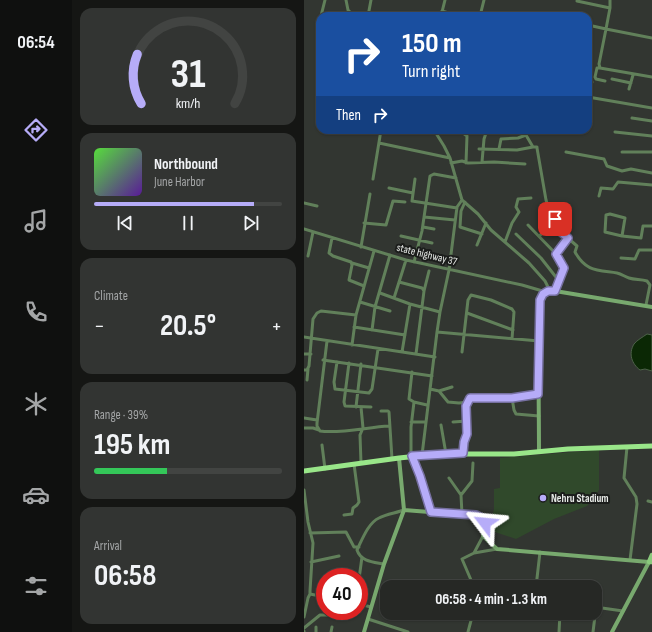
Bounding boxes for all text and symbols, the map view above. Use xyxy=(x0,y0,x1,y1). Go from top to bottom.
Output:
text: 150 m xyxy=(402,27,462,60)
icon: right xyxy=(336,28,388,80)
text: 06:54 xyxy=(17,32,55,53)
text: 31 xyxy=(171,50,205,99)
text: Turn right xyxy=(402,61,460,82)
text: km/h xyxy=(176,95,200,112)
icon: right xyxy=(369,104,391,126)
text: Then xyxy=(336,106,361,125)
icon: directions xyxy=(22,116,50,144)
text: Northbound xyxy=(154,155,218,174)
text: June Harbor xyxy=(154,174,205,190)
pin xyxy=(538,202,572,236)
icon: music xyxy=(22,207,50,235)
icon: arrive xyxy=(544,208,566,230)
icon: previous xyxy=(114,212,136,234)
icon: pause xyxy=(177,212,199,234)
icon: next xyxy=(240,212,262,234)
street label: state highway 37 xyxy=(395,241,459,268)
text: Climate xyxy=(94,288,128,304)
icon: phone xyxy=(22,298,50,326)
text: 20.5° xyxy=(160,308,216,344)
text: − xyxy=(94,313,105,340)
text: + xyxy=(271,313,282,340)
icon: climate xyxy=(22,390,50,418)
text: Range · 39% xyxy=(94,407,148,423)
text: 195 km xyxy=(94,427,170,463)
icon: car xyxy=(22,481,50,509)
place label: Nehru Stadium xyxy=(551,492,609,505)
marker: Nehru Stadium xyxy=(538,493,548,503)
position arrow xyxy=(464,502,506,544)
text: Arrival xyxy=(94,538,122,554)
text: 06:58 xyxy=(94,558,156,594)
speed limit sign: 40 xyxy=(316,568,368,620)
icon: filters xyxy=(22,572,50,600)
text: 06:58 · 4 min · 1.3 km xyxy=(435,590,547,609)

